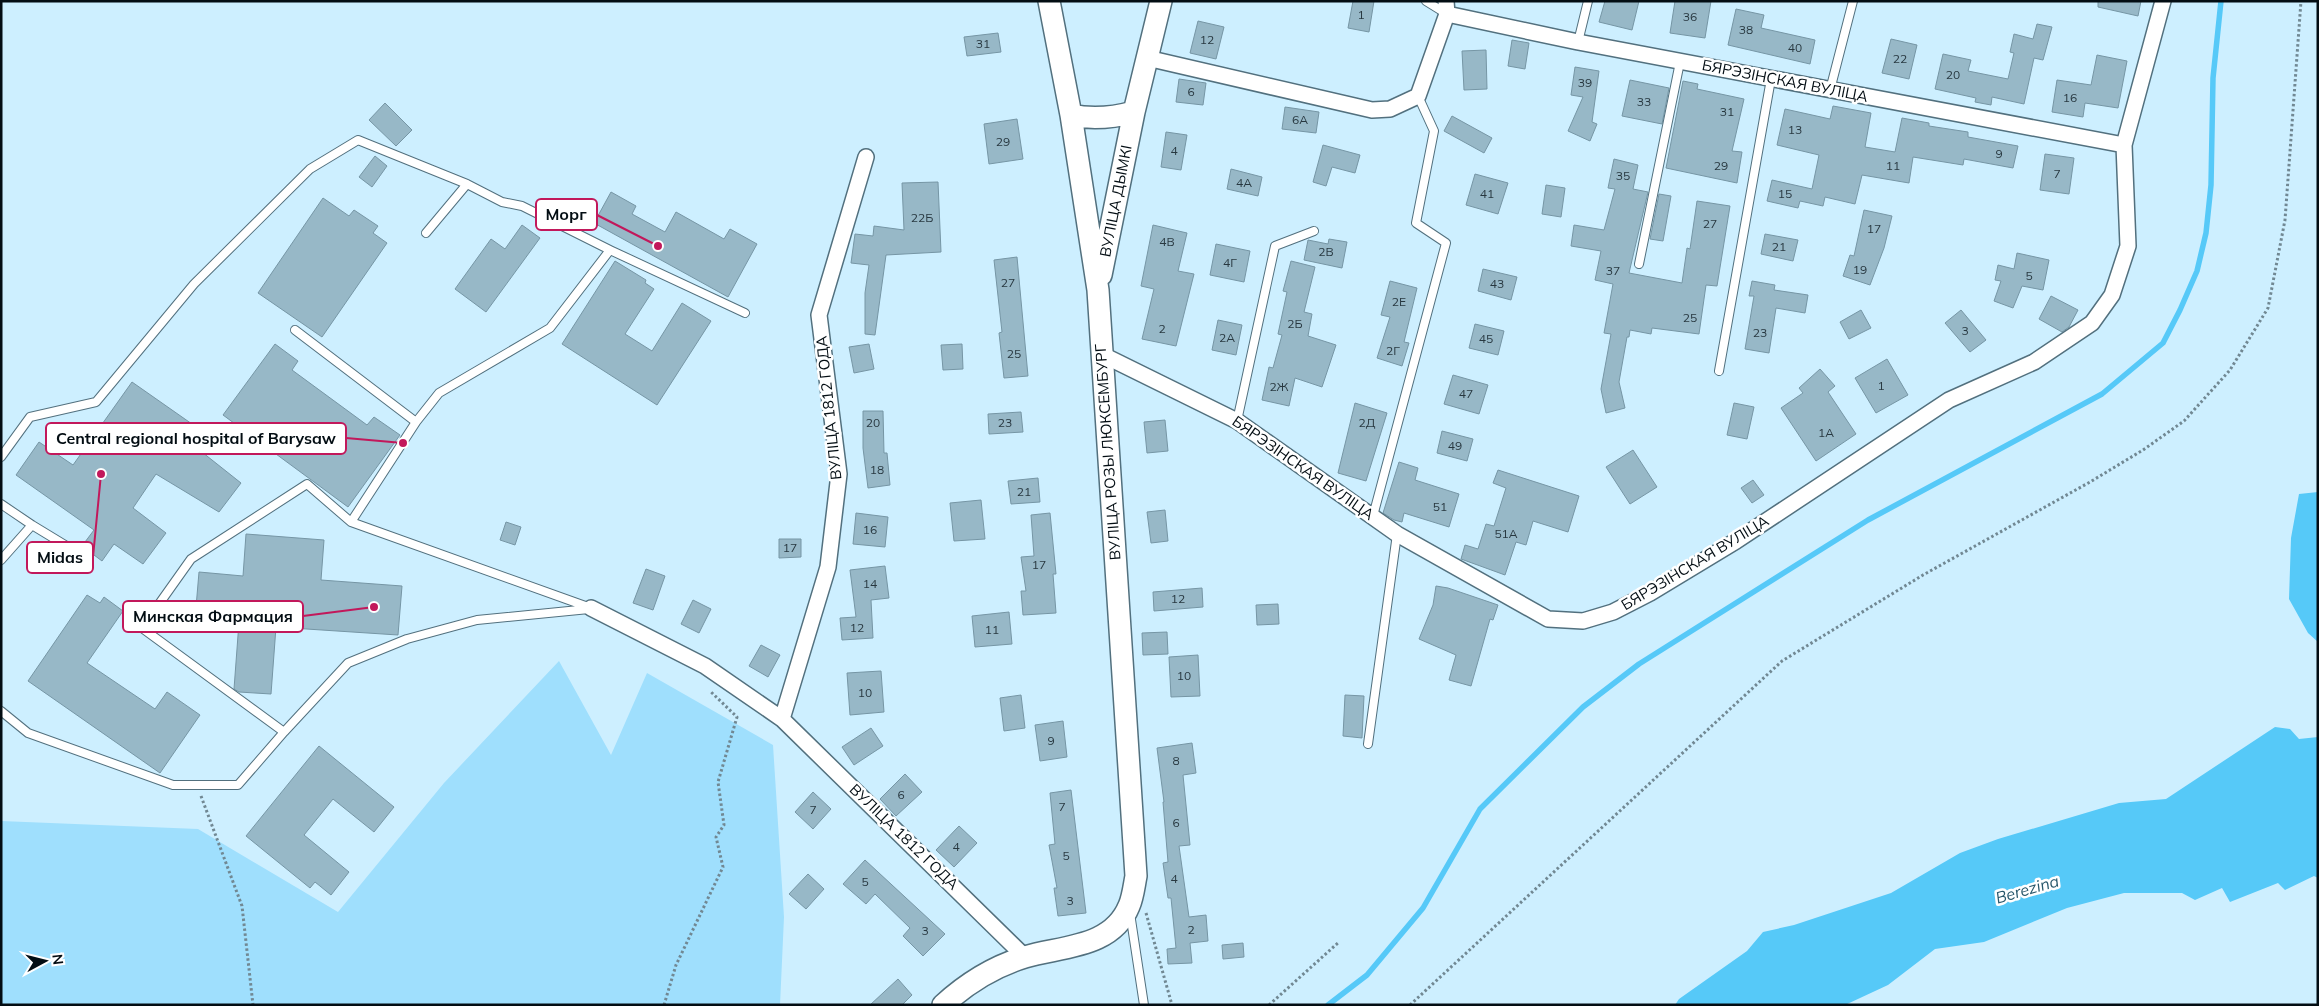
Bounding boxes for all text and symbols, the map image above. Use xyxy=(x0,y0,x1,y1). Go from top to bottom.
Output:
house number: 1 xyxy=(1357,7,1365,22)
house number: 36 xyxy=(1683,9,1697,24)
house number: 38 xyxy=(1739,22,1753,37)
house number: 12 xyxy=(1200,32,1214,47)
house number: 31 xyxy=(976,36,990,51)
house number: 40 xyxy=(1788,40,1802,55)
house number: 22 xyxy=(1893,51,1907,66)
street label: БЯРЭЗІНСКАЯ ВУЛІЦА xyxy=(1700,55,1870,106)
house number: 20 xyxy=(1946,67,1960,82)
house number: 39 xyxy=(1578,75,1592,90)
house number: 6 xyxy=(1187,84,1195,99)
house number: 16 xyxy=(2063,90,2077,105)
house number: 33 xyxy=(1637,94,1651,109)
house number: 31 xyxy=(1720,104,1734,119)
house number: 6А xyxy=(1292,112,1308,127)
house number: 13 xyxy=(1788,122,1802,137)
house number: 29 xyxy=(996,134,1010,149)
street label: ВУЛІЦА ДЫМКІ xyxy=(1095,143,1136,259)
house number: 4 xyxy=(1170,143,1178,158)
house number: 9 xyxy=(1995,146,2003,161)
house number: 29 xyxy=(1714,158,1728,173)
house number: 11 xyxy=(1886,158,1900,173)
house number: 7 xyxy=(2053,166,2061,181)
house number: 35 xyxy=(1616,168,1630,183)
house number: 4А xyxy=(1236,175,1252,190)
house number: 41 xyxy=(1480,186,1494,201)
house number: 15 xyxy=(1778,186,1792,201)
callout: Морг xyxy=(536,199,597,230)
text: Морг xyxy=(545,204,587,224)
house number: 22Б xyxy=(911,210,933,225)
house number: 27 xyxy=(1703,216,1717,231)
house number: 17 xyxy=(1867,221,1881,236)
house number: 4В xyxy=(1159,234,1175,249)
house number: 21 xyxy=(1772,239,1786,254)
house number: 2В xyxy=(1318,244,1334,259)
house number: 4Г xyxy=(1223,255,1237,270)
house number: 19 xyxy=(1853,262,1867,277)
house number: 37 xyxy=(1606,263,1620,278)
house number: 5 xyxy=(2025,268,2033,283)
house number: 27 xyxy=(1001,275,1015,290)
house number: 43 xyxy=(1490,276,1504,291)
house number: 2Е xyxy=(1392,294,1406,309)
house number: 25 xyxy=(1683,310,1697,325)
house number: 2Б xyxy=(1287,316,1303,331)
house number: 2 xyxy=(1158,321,1166,336)
house number: 3 xyxy=(1961,323,1969,338)
house number: 23 xyxy=(1753,325,1767,340)
house number: 2А xyxy=(1219,330,1235,345)
house number: 45 xyxy=(1479,331,1493,346)
street label: ВУЛІЦА 1812 ГОДА xyxy=(812,335,846,481)
street label: ВУЛІЦА РОЗЫ ЛЮКСЕМБУРГ xyxy=(1090,342,1125,561)
house number: 2Г xyxy=(1386,343,1400,358)
house number: 25 xyxy=(1007,346,1021,361)
house number: 1 xyxy=(1877,378,1885,393)
house number: 2Ж xyxy=(1269,379,1289,394)
house number: 47 xyxy=(1459,386,1473,401)
street label: БЯРЭЗІНСКАЯ ВУЛІЦА xyxy=(1229,411,1378,524)
house number: 20 xyxy=(866,415,880,430)
house number: 23 xyxy=(998,415,1012,430)
house number: 2Д xyxy=(1359,415,1376,430)
callout: Central regional hospital of Barysaw xyxy=(46,423,346,454)
house number: 1А xyxy=(1818,425,1834,440)
text: Central regional hospital of Barysaw xyxy=(56,428,336,448)
house number: 49 xyxy=(1448,438,1462,453)
house number: 18 xyxy=(870,462,884,477)
house number: 21 xyxy=(1017,484,1031,499)
house number: 51 xyxy=(1433,499,1447,514)
street label: БЯРЭЗІНСКАЯ ВУЛІЦА xyxy=(1617,511,1772,614)
house number: 16 xyxy=(863,522,877,537)
house number: 51А xyxy=(1494,526,1518,541)
house number: 17 xyxy=(783,540,797,555)
callout: Midas xyxy=(27,542,93,573)
text: Midas xyxy=(37,547,83,567)
house number: 17 xyxy=(1032,557,1046,572)
house number: 14 xyxy=(863,576,877,591)
house number: 12 xyxy=(1171,591,1185,606)
callout: Минская Фармация xyxy=(123,601,303,632)
text: Минская Фармация xyxy=(133,606,293,626)
house number: 12 xyxy=(850,620,864,635)
house number: 11 xyxy=(985,622,999,637)
house number: 10 xyxy=(1177,668,1191,683)
house number: 10 xyxy=(858,685,872,700)
house number: 9 xyxy=(1047,733,1055,748)
house number: 8 xyxy=(1172,753,1180,768)
street label: ВУЛІЦА 1812 ГОДА xyxy=(846,780,963,894)
house number: 6 xyxy=(897,787,905,802)
house number: 7 xyxy=(1058,799,1066,814)
house number: 7 xyxy=(809,802,817,817)
house number: 6 xyxy=(1172,815,1180,830)
house number: 4 xyxy=(952,839,960,854)
house number: 5 xyxy=(1062,848,1070,863)
water label: Berezina xyxy=(1993,870,2061,908)
house number: 4 xyxy=(1170,871,1178,886)
house number: 5 xyxy=(861,874,869,889)
house number: 3 xyxy=(1066,893,1074,908)
house number: 2 xyxy=(1187,922,1195,937)
house number: 3 xyxy=(921,923,929,938)
north arrow xyxy=(20,936,70,986)
text: N xyxy=(48,953,67,966)

